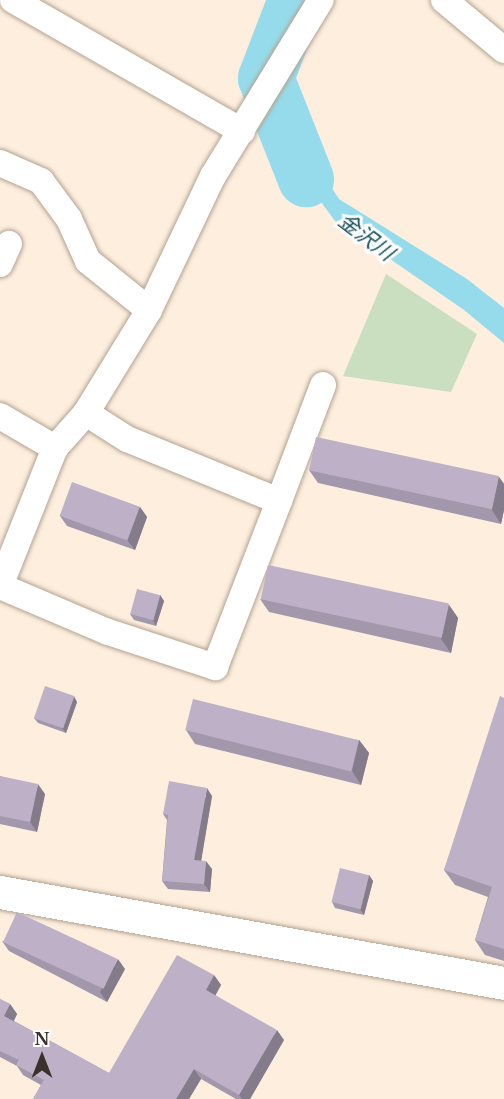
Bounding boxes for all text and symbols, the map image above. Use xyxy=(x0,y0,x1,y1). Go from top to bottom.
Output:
water label: 金沢川 xyxy=(333,208,399,266)
north arrow xyxy=(12,1027,72,1087)
text: N xyxy=(34,1029,50,1049)

